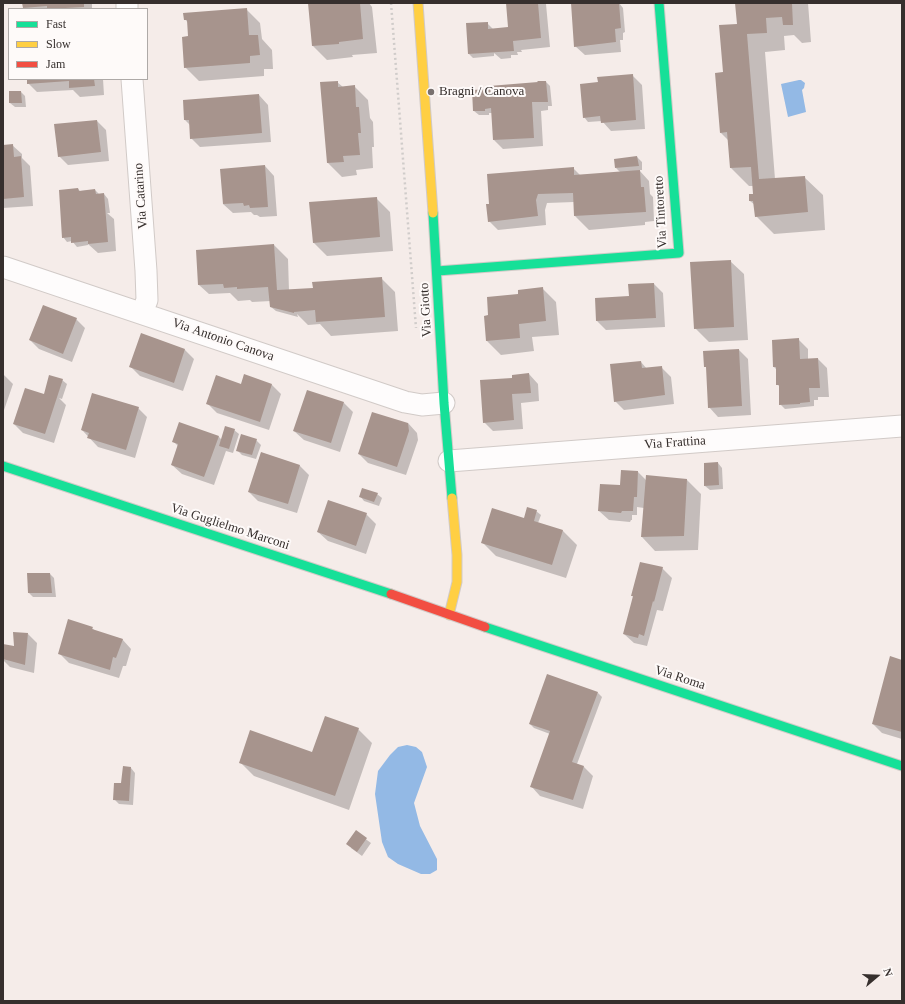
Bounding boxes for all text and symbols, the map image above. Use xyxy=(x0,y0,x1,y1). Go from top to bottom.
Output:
legend xyxy=(8,8,148,80)
text: Fast xyxy=(46,17,66,31)
text: Slow xyxy=(46,37,71,51)
text: Jam xyxy=(46,57,65,71)
place label: Bragni / Canova xyxy=(439,84,524,100)
marker: Bragni / Canova xyxy=(426,87,436,97)
street label: Via Catarino xyxy=(131,163,151,229)
street label: Via Tintoretto xyxy=(651,175,671,249)
street label: Via Giotto xyxy=(417,282,435,338)
street label: Via Antonio Canova xyxy=(170,315,276,365)
street label: Via Frattina xyxy=(644,433,706,453)
street label: Via Guglielmo Marconi xyxy=(169,500,291,554)
street label: Via Roma xyxy=(653,663,707,693)
north arrow xyxy=(857,956,897,996)
text: N xyxy=(881,966,895,978)

